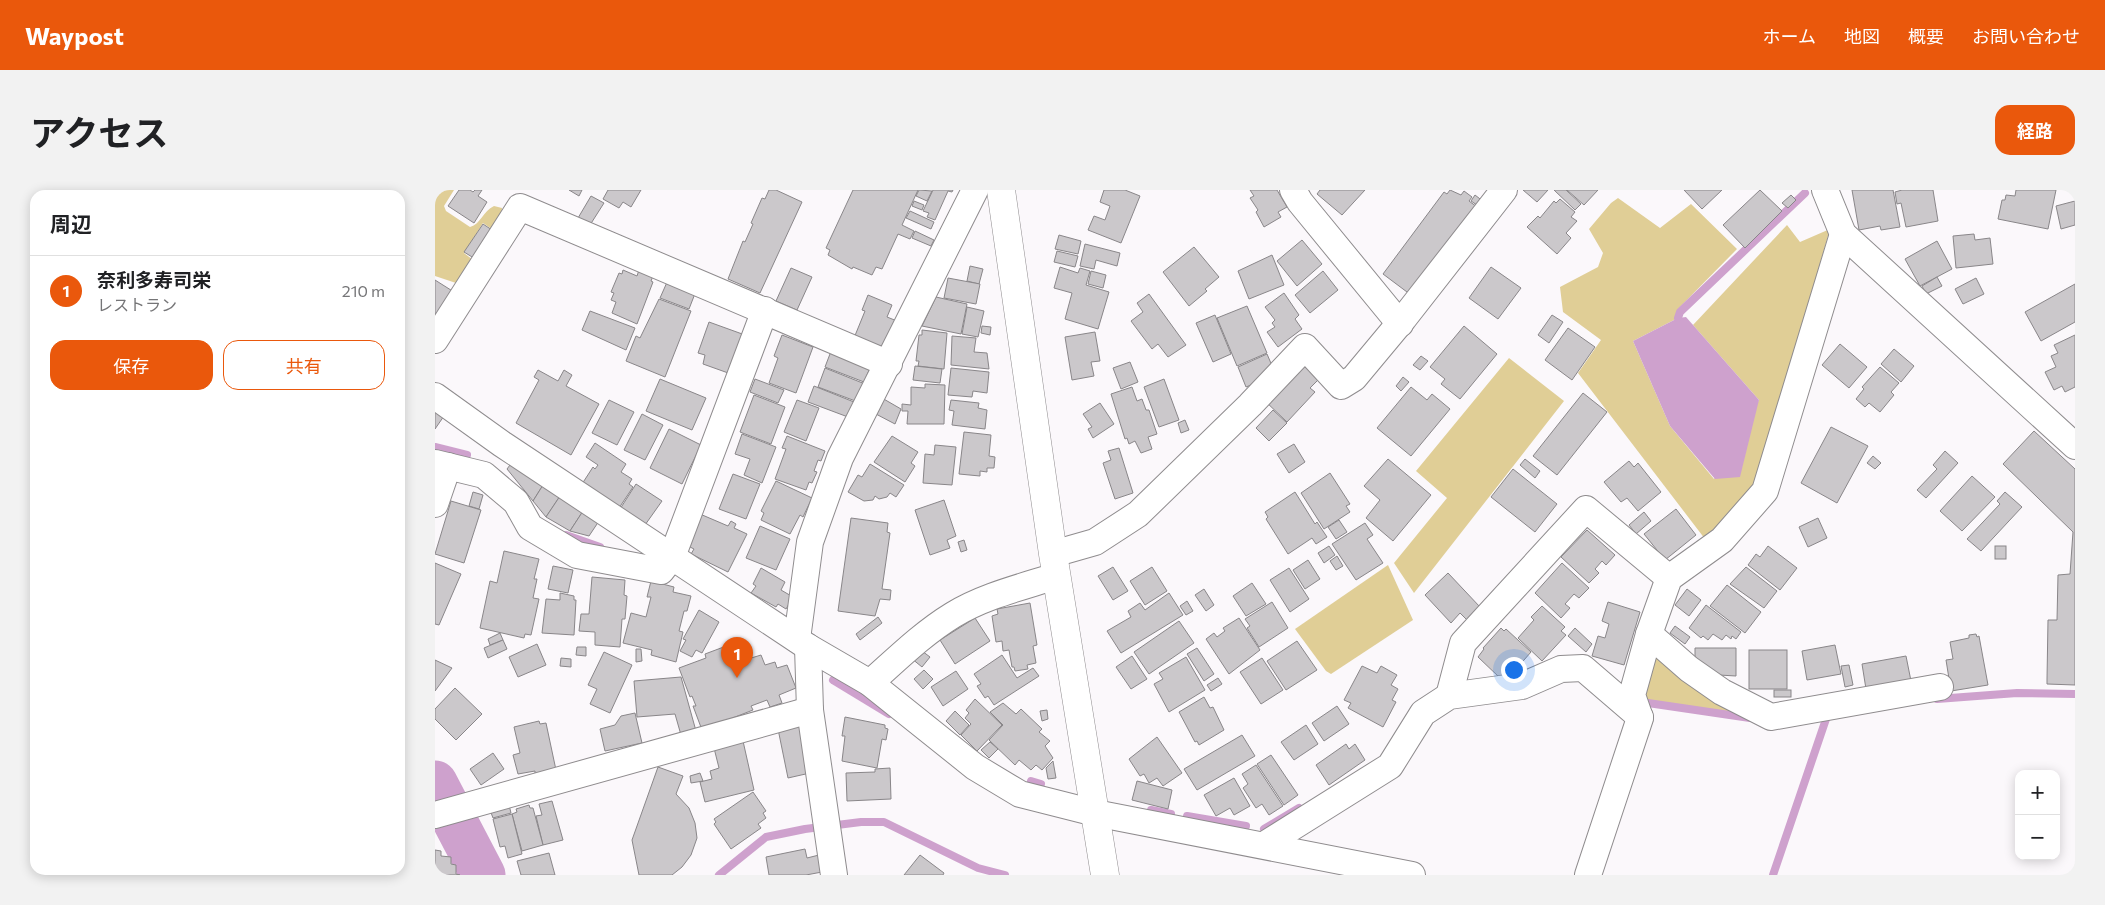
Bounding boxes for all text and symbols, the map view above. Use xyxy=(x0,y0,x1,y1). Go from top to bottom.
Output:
text: Waypost xyxy=(25,21,124,50)
text: ホーム xyxy=(1763,25,1816,47)
text: 地図 xyxy=(1844,25,1880,47)
text: 概要 xyxy=(1908,25,1944,47)
text: お問い合わせ xyxy=(1972,25,2080,47)
button: 経路 xyxy=(1995,105,2075,155)
text: アクセス xyxy=(30,110,168,153)
text: 周辺 xyxy=(50,211,92,236)
text: 奈利多寿司栄 xyxy=(97,268,211,291)
text: 1 xyxy=(62,281,70,300)
text: 210 m xyxy=(342,281,385,300)
text: レストラン xyxy=(97,295,177,314)
button: 保存 xyxy=(50,340,213,390)
button: 共有 xyxy=(223,340,385,390)
pin: 1 xyxy=(721,637,753,678)
your location xyxy=(1501,657,1527,683)
map controls xyxy=(2015,770,2060,860)
button: + xyxy=(2015,770,2060,815)
button: − xyxy=(2015,815,2060,860)

